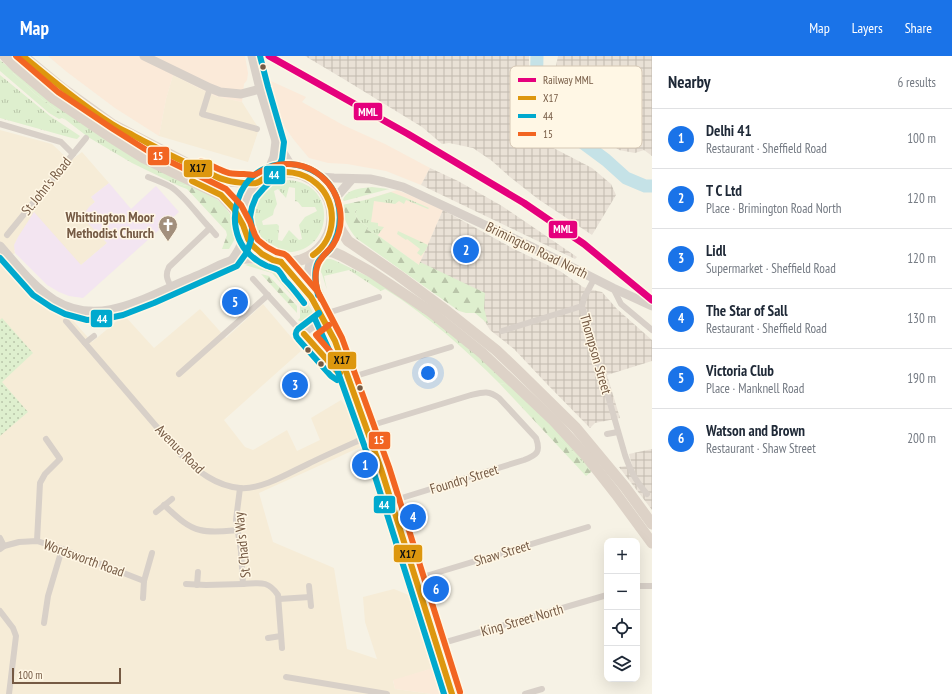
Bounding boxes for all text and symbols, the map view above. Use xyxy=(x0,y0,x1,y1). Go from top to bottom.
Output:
text: Map xyxy=(20,16,49,40)
text: Map xyxy=(809,19,830,37)
text: Layers xyxy=(852,19,883,37)
text: Share xyxy=(905,19,932,37)
unlabelled marker xyxy=(258,62,268,72)
legend xyxy=(510,66,642,148)
text: Nearby xyxy=(668,71,711,93)
text: Railway MML xyxy=(543,73,594,87)
text: 6 results xyxy=(897,74,936,91)
text: X17 xyxy=(543,91,558,105)
line badge: MML xyxy=(353,102,383,121)
text: MML xyxy=(358,105,378,119)
text: 44 xyxy=(543,109,553,123)
text: Delhi 41 xyxy=(706,121,752,140)
text: 15 xyxy=(543,127,553,141)
text: 1 xyxy=(678,130,684,147)
text: 100 m xyxy=(907,130,936,147)
text: Restaurant · Sheffield Road xyxy=(706,140,827,157)
line badge: 15 xyxy=(147,146,170,166)
text: 15 xyxy=(153,149,163,163)
street label: St. John's Road xyxy=(17,153,75,219)
line badge: X17 xyxy=(183,159,213,178)
text: X17 xyxy=(190,161,206,175)
line badge: 44 xyxy=(263,165,286,185)
text: 44 xyxy=(269,168,280,182)
text: T C Ltd xyxy=(706,181,742,200)
text: 2 xyxy=(678,190,684,207)
text: 120 m xyxy=(907,190,936,207)
text: Place · Brimington Road North xyxy=(706,200,842,217)
place label: Whittington Moor Methodist Church xyxy=(65,208,155,242)
church icon: Whittington Moor Methodist Church xyxy=(157,214,179,242)
street label: Brimington Road North xyxy=(483,218,591,282)
line badge: MML xyxy=(548,220,578,239)
text: MML xyxy=(553,222,573,236)
pin: 2 xyxy=(453,235,479,265)
text: Lidl xyxy=(706,241,726,260)
text: 3 xyxy=(678,250,684,267)
text: 120 m xyxy=(907,250,936,267)
text: Supermarket · Sheffield Road xyxy=(706,260,836,277)
pin: 5 xyxy=(222,287,248,317)
text: The Star of Sall xyxy=(706,301,788,320)
line badge: 44 xyxy=(90,309,113,328)
text: 4 xyxy=(678,310,684,327)
text: 130 m xyxy=(907,310,936,327)
text: 44 xyxy=(97,312,108,326)
street label: Thompson Street xyxy=(576,312,616,396)
text: Restaurant · Sheffield Road xyxy=(706,320,827,337)
unlabelled marker xyxy=(303,345,313,355)
line badge: X17 xyxy=(327,351,357,370)
text: X17 xyxy=(334,353,350,367)
unlabelled marker xyxy=(316,359,326,369)
text: Victoria Club xyxy=(706,361,774,380)
your location xyxy=(418,363,438,383)
pin: 3 xyxy=(282,370,308,400)
text: 5 xyxy=(678,370,684,387)
text: 190 m xyxy=(907,370,936,387)
text: Place · Manknell Road xyxy=(706,380,804,397)
unlabelled marker xyxy=(355,383,365,393)
street label: Avenue Road xyxy=(152,421,208,477)
text: Watson and Brown xyxy=(706,421,805,440)
text: 6 xyxy=(678,430,684,447)
text: 200 m xyxy=(907,430,936,447)
line badge: 15 xyxy=(368,431,391,450)
text: 15 xyxy=(374,433,384,447)
text: Restaurant · Shaw Street xyxy=(706,440,816,457)
pin: 1 xyxy=(352,450,378,480)
street label: Foundry Street xyxy=(428,460,501,498)
line badge: 44 xyxy=(373,495,396,514)
text: 44 xyxy=(379,498,390,512)
pin: 4 xyxy=(400,502,426,532)
street label: St Chad's Way xyxy=(230,510,254,579)
street label: Wordsworth Road xyxy=(41,535,127,581)
street label: Shaw Street xyxy=(472,536,532,570)
map controls xyxy=(604,538,640,682)
button: + xyxy=(604,538,640,574)
line badge: X17 xyxy=(393,544,423,563)
text: X17 xyxy=(400,547,416,561)
pin: 6 xyxy=(423,574,449,604)
button: − xyxy=(604,574,640,610)
street label: King Street North xyxy=(479,600,565,640)
button: locate xyxy=(604,610,640,646)
button: layers xyxy=(604,646,640,682)
scale bar xyxy=(12,666,121,685)
text: 100 m xyxy=(18,668,42,682)

